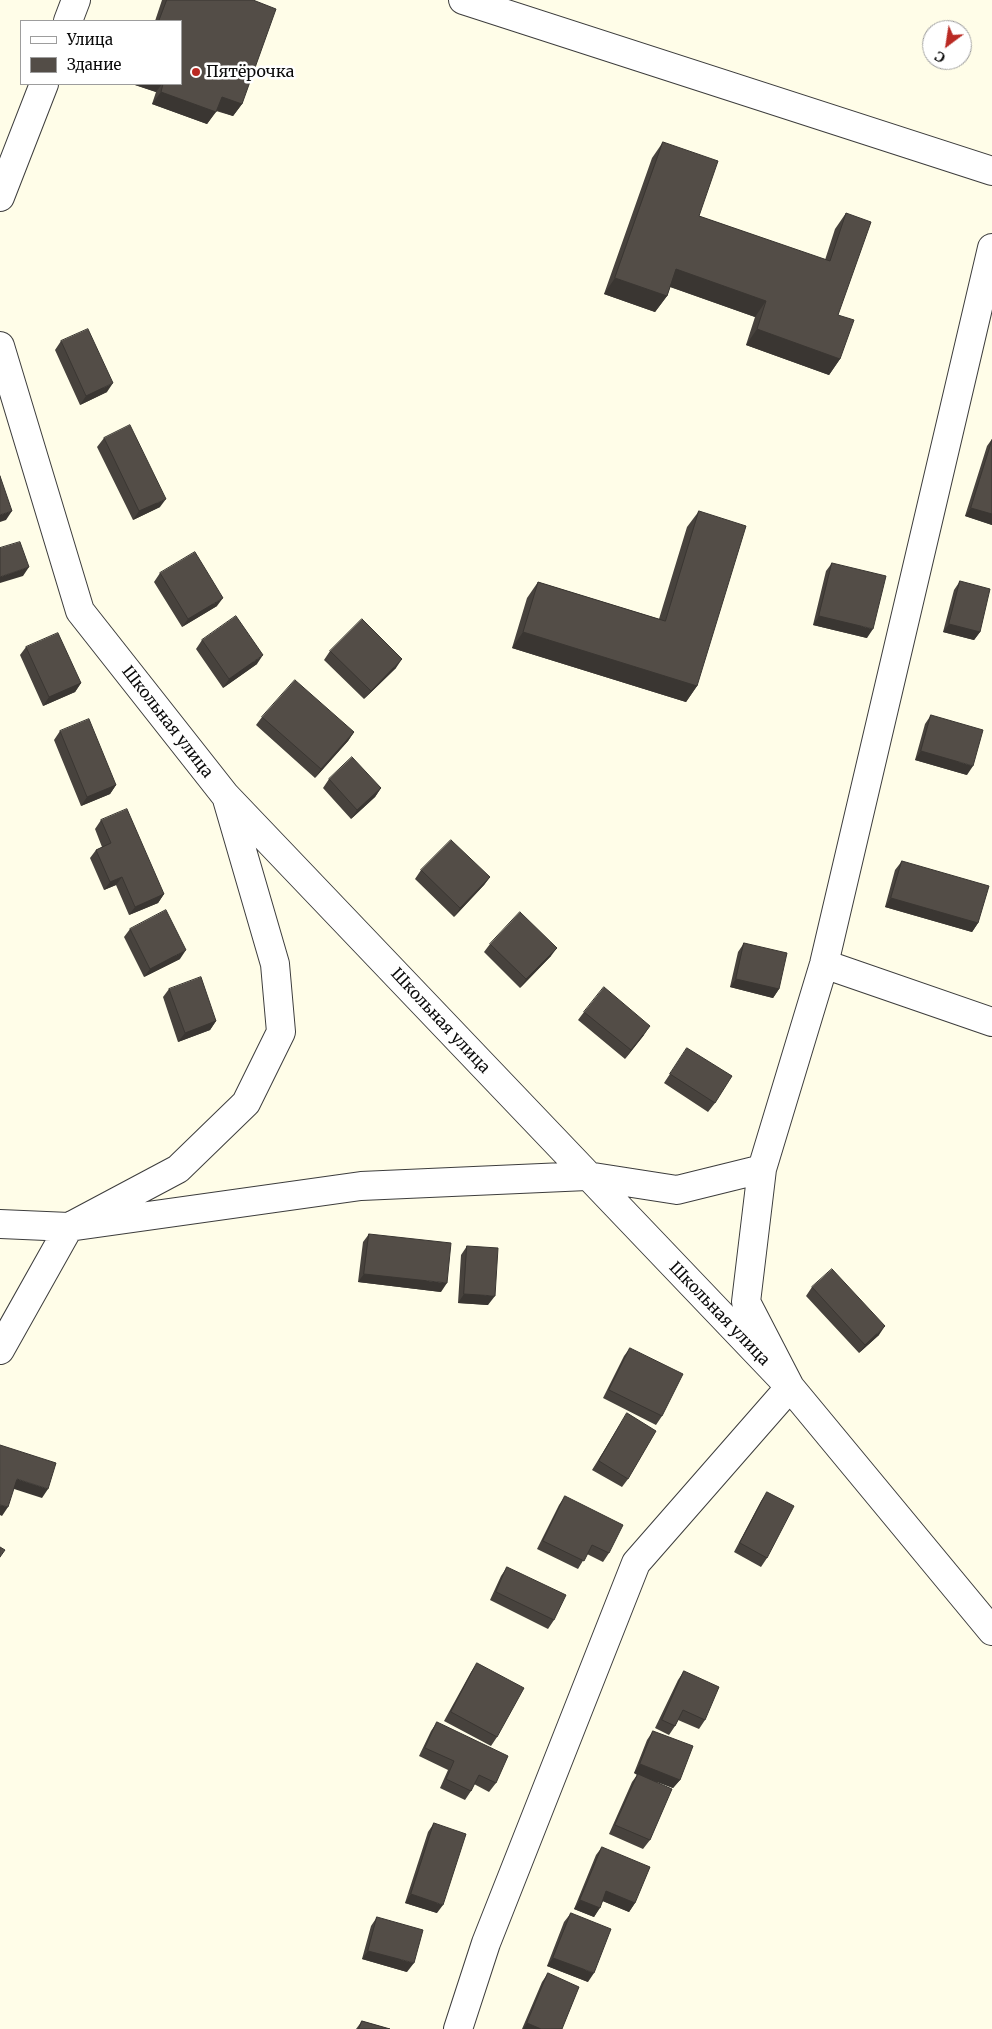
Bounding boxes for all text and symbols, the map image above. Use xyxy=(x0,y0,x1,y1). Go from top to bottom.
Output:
legend xyxy=(20,20,182,85)
north arrow xyxy=(922,20,972,70)
text: Улица xyxy=(67,30,113,49)
text: С xyxy=(931,47,948,67)
text: Здание xyxy=(67,55,121,74)
place label: Пятёрочка xyxy=(206,62,294,82)
marker: Пятёрочка xyxy=(190,66,202,78)
street label: Школьная улица xyxy=(117,662,217,782)
street label: Школьная улица xyxy=(386,964,494,1078)
street label: Школьная улица xyxy=(665,1258,773,1370)

